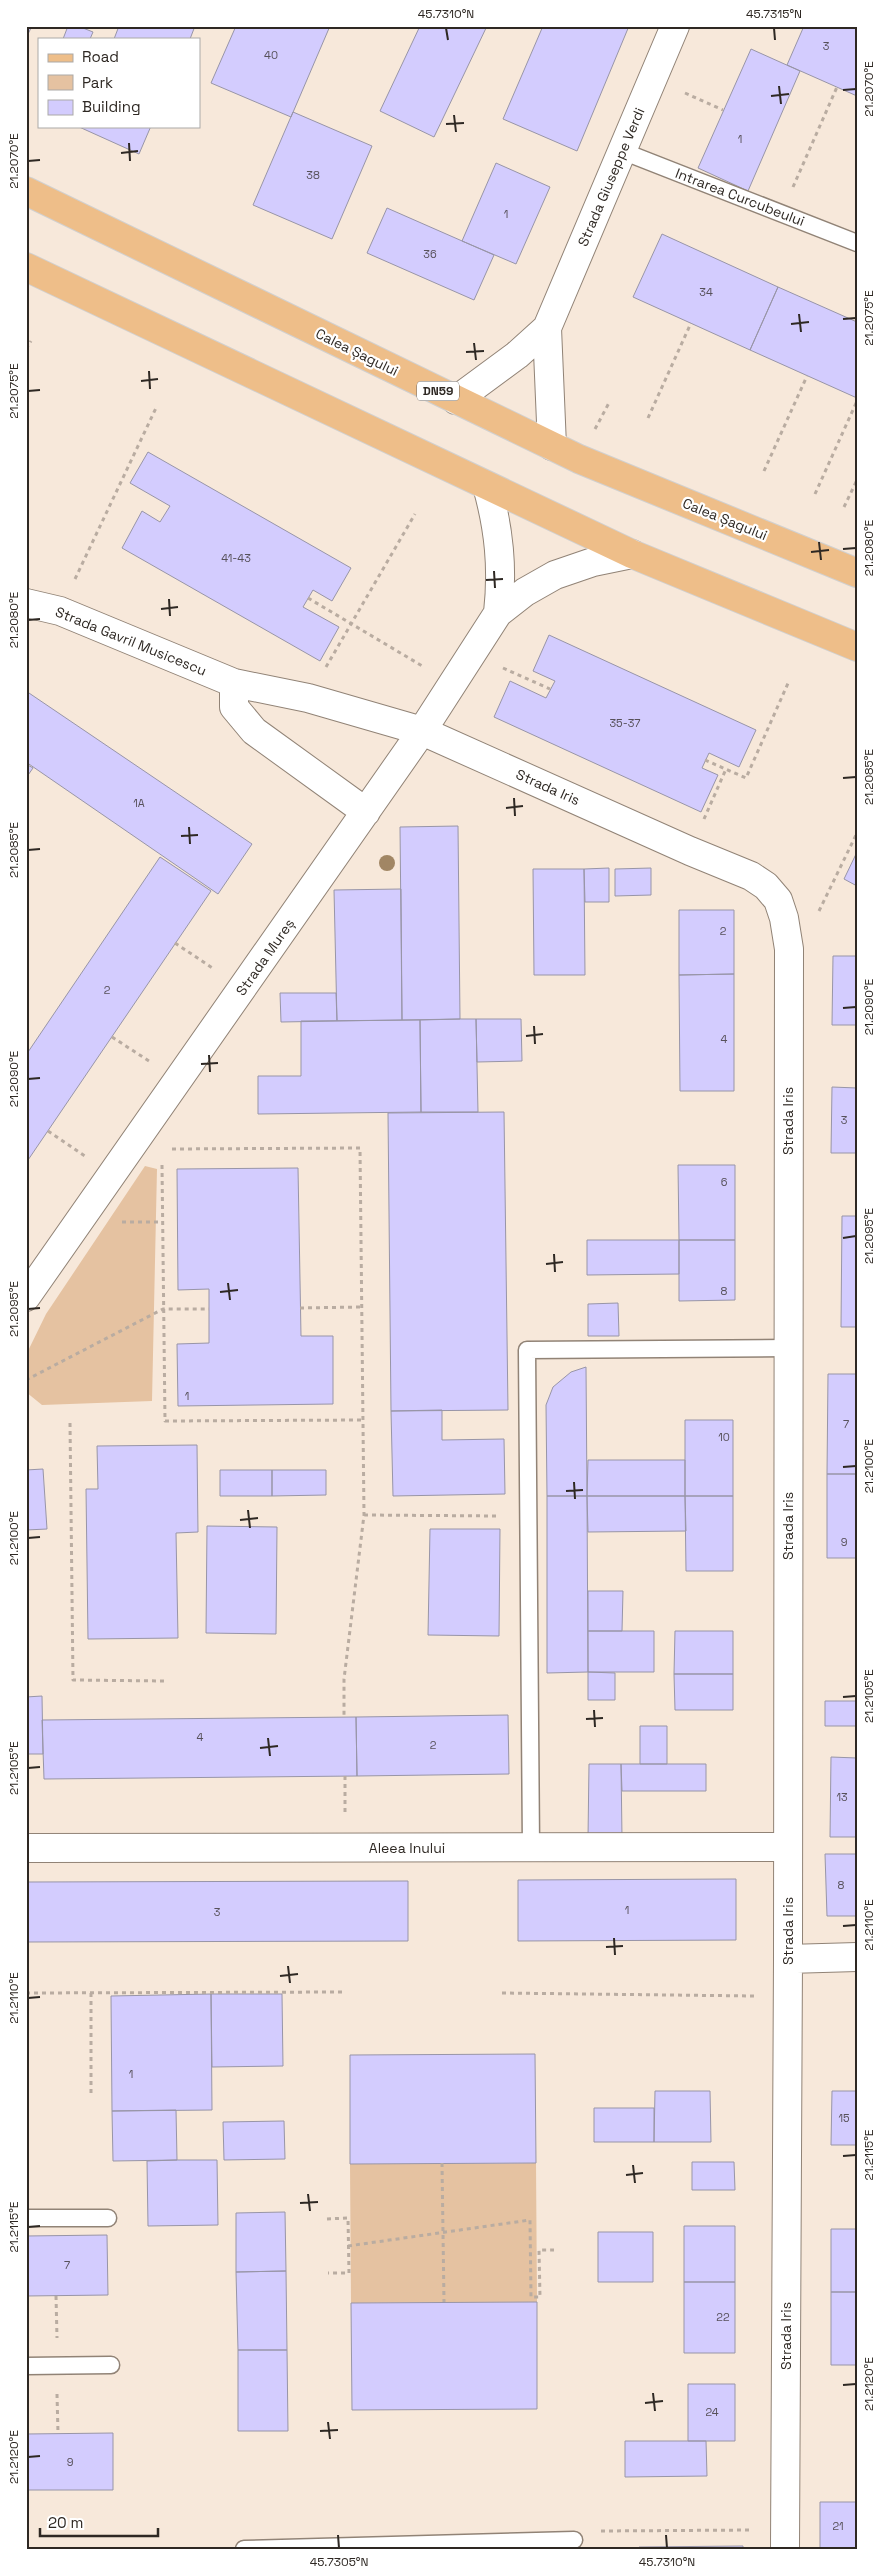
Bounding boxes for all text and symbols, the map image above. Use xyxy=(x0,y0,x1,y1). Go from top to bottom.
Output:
text: 45.7310°N xyxy=(418,6,474,22)
text: 45.7315°N xyxy=(746,6,802,22)
legend xyxy=(38,38,200,128)
house number: 3 xyxy=(823,39,830,53)
text: Road xyxy=(82,47,119,66)
house number: 40 xyxy=(264,48,278,62)
text: 21.2070°E xyxy=(861,61,877,117)
text: Park xyxy=(82,73,113,92)
text: Building xyxy=(82,97,141,116)
street label: Strada Giuseppe Verdi xyxy=(574,105,648,249)
house number: 1 xyxy=(738,132,742,146)
text: 21.2070°E xyxy=(6,133,22,189)
street label: Intrarea Curcubeului xyxy=(673,164,807,230)
house number: 38 xyxy=(306,168,320,182)
house number: 1 xyxy=(504,207,508,221)
house number: 36 xyxy=(423,247,437,261)
house number: 34 xyxy=(699,285,713,299)
text: 21.2075°E xyxy=(861,290,877,346)
street label: Calea Șagului xyxy=(313,324,401,380)
text: 21.2075°E xyxy=(6,363,22,419)
road number: DN59 xyxy=(417,382,459,401)
street label: Calea Șagului xyxy=(680,494,770,544)
text: 21.2080°E xyxy=(861,519,877,576)
house number: 41-43 xyxy=(221,551,251,565)
text: 21.2080°E xyxy=(6,591,22,648)
street label: Strada Gavril Musicescu xyxy=(53,602,209,680)
house number: 35-37 xyxy=(609,716,641,730)
text: 21.2085°E xyxy=(861,749,877,805)
street label: Strada Iris xyxy=(513,765,583,809)
house number: 1A xyxy=(133,796,145,810)
text: 21.2085°E xyxy=(6,822,22,878)
street label: Strada Mureș xyxy=(232,915,298,999)
house number: 2 xyxy=(720,924,727,938)
text: 21.2090°E xyxy=(861,978,877,1035)
house number: 2 xyxy=(104,983,111,997)
house number: 4 xyxy=(721,1032,728,1046)
text: 21.2090°E xyxy=(6,1050,22,1107)
street label: Strada Iris xyxy=(779,1087,797,1155)
house number: 3 xyxy=(841,1113,848,1127)
house number: 6 xyxy=(721,1175,728,1189)
text: 21.2095°E xyxy=(861,1208,877,1264)
text: 21.2095°E xyxy=(6,1281,22,1337)
house number: 8 xyxy=(721,1284,728,1298)
house number: 1 xyxy=(185,1389,189,1403)
house number: 7 xyxy=(843,1417,849,1431)
house number: 10 xyxy=(718,1430,730,1444)
text: 21.2100°E xyxy=(861,1439,877,1493)
street label: Strada Iris xyxy=(779,1492,797,1560)
text: 21.2100°E xyxy=(6,1511,22,1565)
house number: 9 xyxy=(841,1535,848,1549)
text: 21.2105°E xyxy=(861,1669,877,1723)
house number: 4 xyxy=(197,1730,204,1744)
house number: 2 xyxy=(430,1738,437,1752)
text: 21.2105°E xyxy=(6,1741,22,1795)
house number: 13 xyxy=(836,1790,848,1804)
street label: Aleea Inului xyxy=(369,1839,445,1857)
house number: 8 xyxy=(838,1878,845,1892)
street label: Strada Iris xyxy=(779,1897,797,1965)
text: 21.2110°E xyxy=(861,1899,877,1951)
house number: 1 xyxy=(625,1903,629,1917)
house number: 3 xyxy=(214,1905,221,1919)
text: 21.2110°E xyxy=(6,1972,22,2024)
house number: 1 xyxy=(129,2067,133,2081)
house number: 15 xyxy=(838,2111,850,2125)
text: 21.2115°E xyxy=(861,2129,877,2181)
text: 21.2115°E xyxy=(6,2201,22,2253)
house number: 7 xyxy=(64,2258,70,2272)
street label: Strada Iris xyxy=(777,2302,795,2370)
house number: 22 xyxy=(716,2310,730,2324)
text: 21.2120°E xyxy=(861,2357,877,2411)
house number: 24 xyxy=(705,2405,719,2419)
text: 21.2120°E xyxy=(6,2430,22,2484)
house number: 9 xyxy=(67,2455,74,2469)
scale bar xyxy=(40,2505,158,2537)
text: 20 m xyxy=(48,2513,83,2532)
house number: 21 xyxy=(832,2519,844,2533)
text: 45.7305°N xyxy=(310,2554,368,2570)
text: 45.7310°N xyxy=(639,2554,695,2570)

